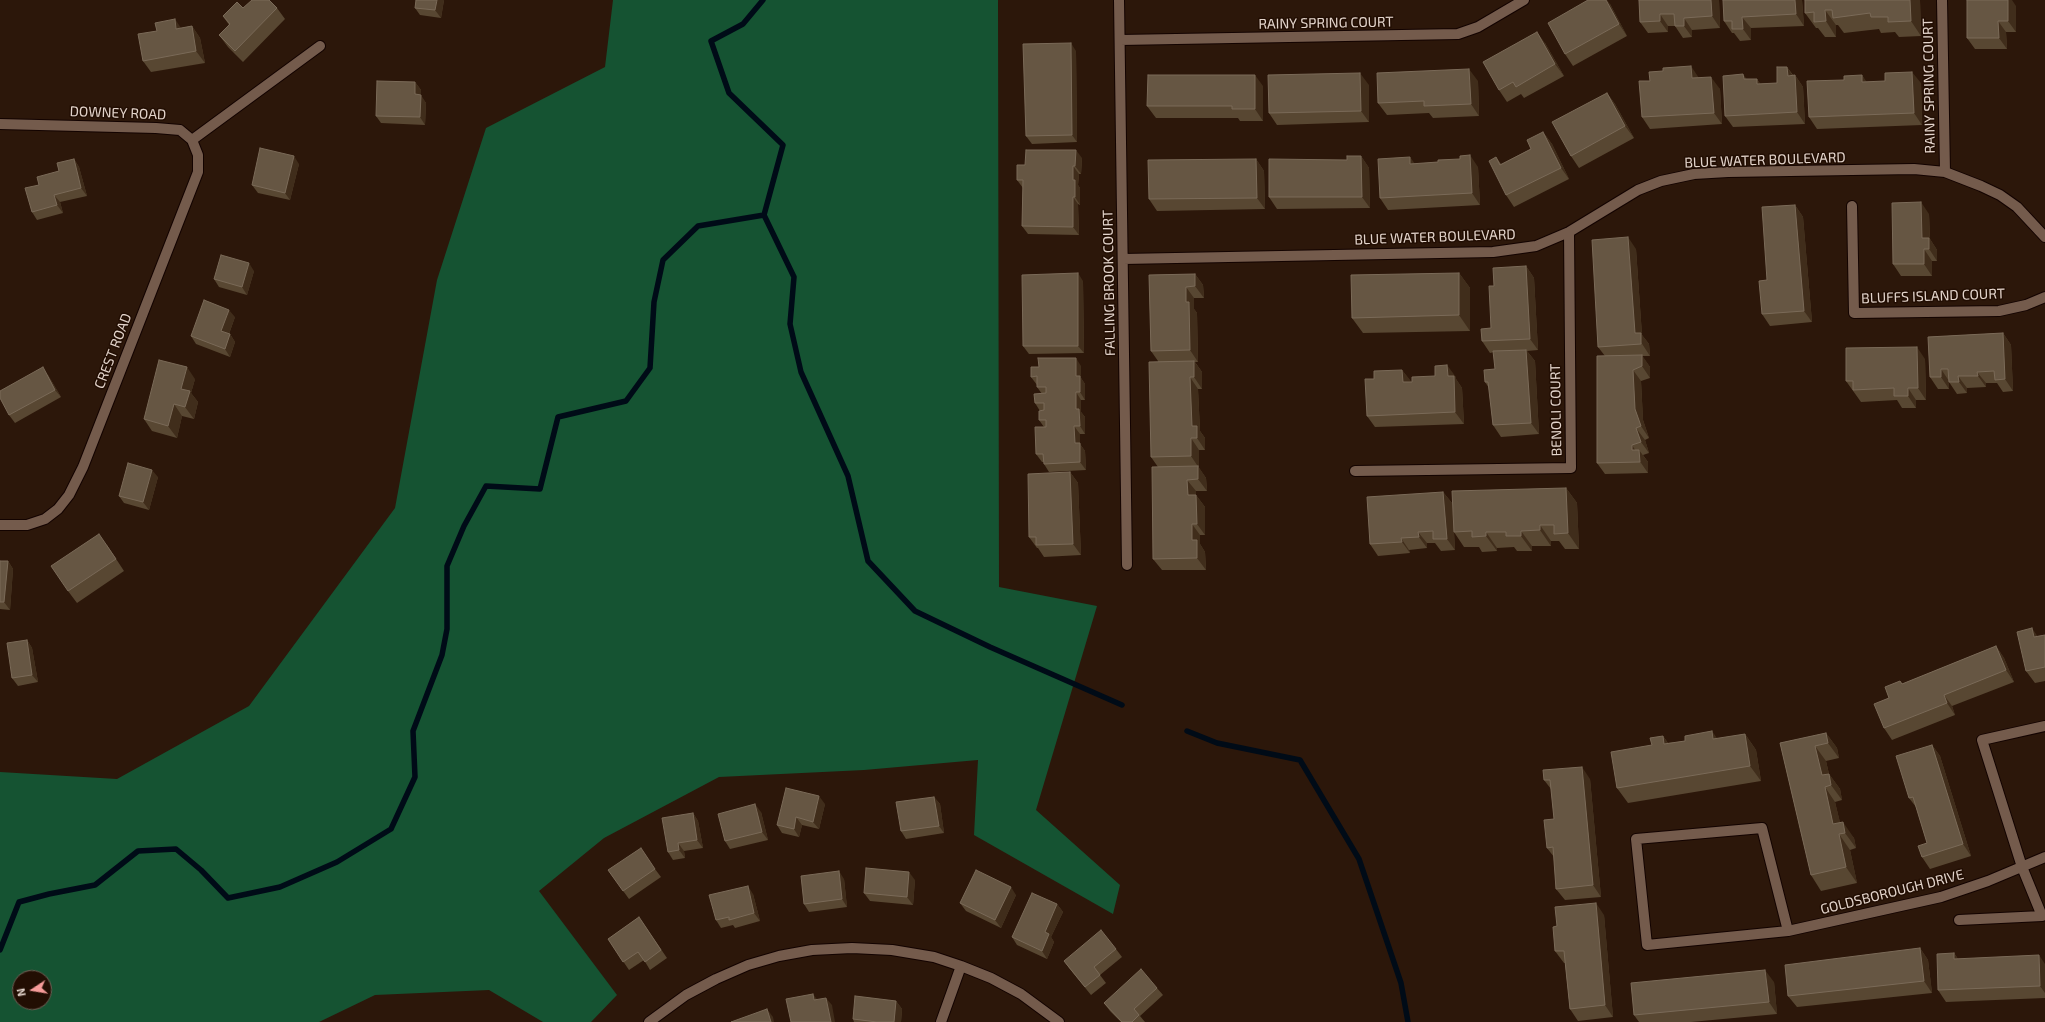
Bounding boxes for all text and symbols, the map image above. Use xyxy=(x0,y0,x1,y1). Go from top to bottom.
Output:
street label: RAINY SPRING COURT xyxy=(1258,13,1394,33)
street label: RAINY SPRING COURT xyxy=(1919,18,1939,154)
street label: DOWNEY ROAD xyxy=(69,103,167,123)
street label: BLUE WATER BOULEVARD xyxy=(1684,149,1846,171)
street label: FALLING BROOK COURT xyxy=(1099,210,1119,356)
street label: BLUE WATER BOULEVARD xyxy=(1354,226,1516,248)
street label: BLUFFS ISLAND COURT xyxy=(1861,285,2005,307)
street label: CREST ROAD xyxy=(91,311,135,391)
street label: BENOLI COURT xyxy=(1547,363,1565,457)
street label: GOLDSBOROUGH DRIVE xyxy=(1819,866,1965,918)
north arrow xyxy=(12,970,52,1010)
text: N xyxy=(14,987,28,998)

